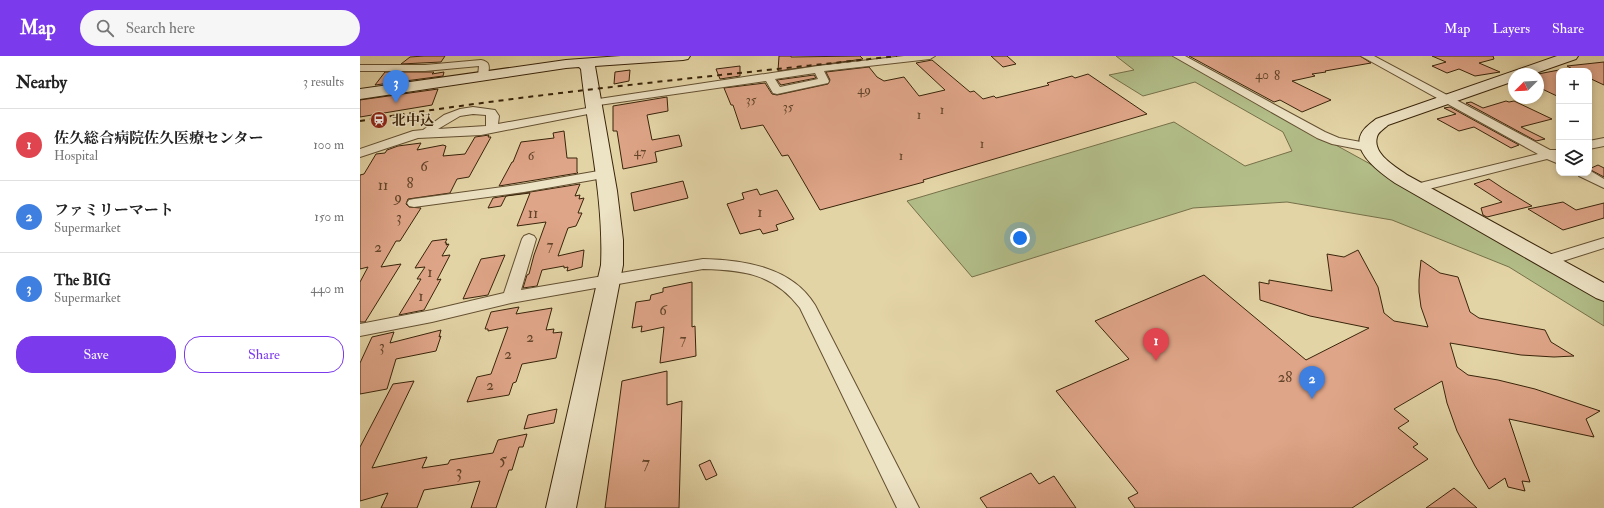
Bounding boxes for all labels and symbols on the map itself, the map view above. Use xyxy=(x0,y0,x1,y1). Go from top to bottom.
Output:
house number: 40 xyxy=(1255,67,1269,83)
house number: 8 xyxy=(1274,68,1280,84)
north arrow xyxy=(1508,68,1544,104)
pin: 3 xyxy=(383,70,409,103)
house number: 49 xyxy=(857,82,871,98)
house number: 35 xyxy=(746,92,757,108)
house number: 35 xyxy=(783,99,794,115)
house number: 1 xyxy=(940,102,945,118)
house number: 1 xyxy=(917,107,922,123)
station icon: 北中込 xyxy=(369,110,389,130)
place label: 北中込 xyxy=(392,112,434,129)
house number: 1 xyxy=(980,136,985,152)
house number: 47 xyxy=(634,144,646,160)
house number: 6 xyxy=(528,148,536,164)
house number: 1 xyxy=(899,148,904,164)
house number: 6 xyxy=(420,157,429,176)
house number: 8 xyxy=(406,174,414,193)
house number: 11 xyxy=(378,176,388,195)
house number: 9 xyxy=(393,188,402,207)
house number: 1 xyxy=(757,203,763,222)
house number: 11 xyxy=(528,204,538,223)
house number: 3 xyxy=(396,208,402,227)
your location xyxy=(1010,228,1030,248)
house number: 7 xyxy=(547,236,554,255)
house number: 2 xyxy=(374,238,382,257)
house number: 1 xyxy=(427,263,433,282)
house number: 1 xyxy=(418,287,424,306)
house number: 6 xyxy=(659,301,668,320)
house number: 2 xyxy=(526,328,534,347)
pin: 1 xyxy=(1143,328,1169,361)
house number: 7 xyxy=(680,330,687,349)
house number: 3 xyxy=(379,337,385,356)
house number: 2 xyxy=(504,345,512,364)
pin: 2 xyxy=(1299,366,1325,399)
house number: 28 xyxy=(1278,368,1292,387)
house number: 2 xyxy=(486,376,494,395)
house number: 5 xyxy=(499,448,507,471)
house number: 7 xyxy=(642,451,650,474)
house number: 3 xyxy=(456,460,462,483)

